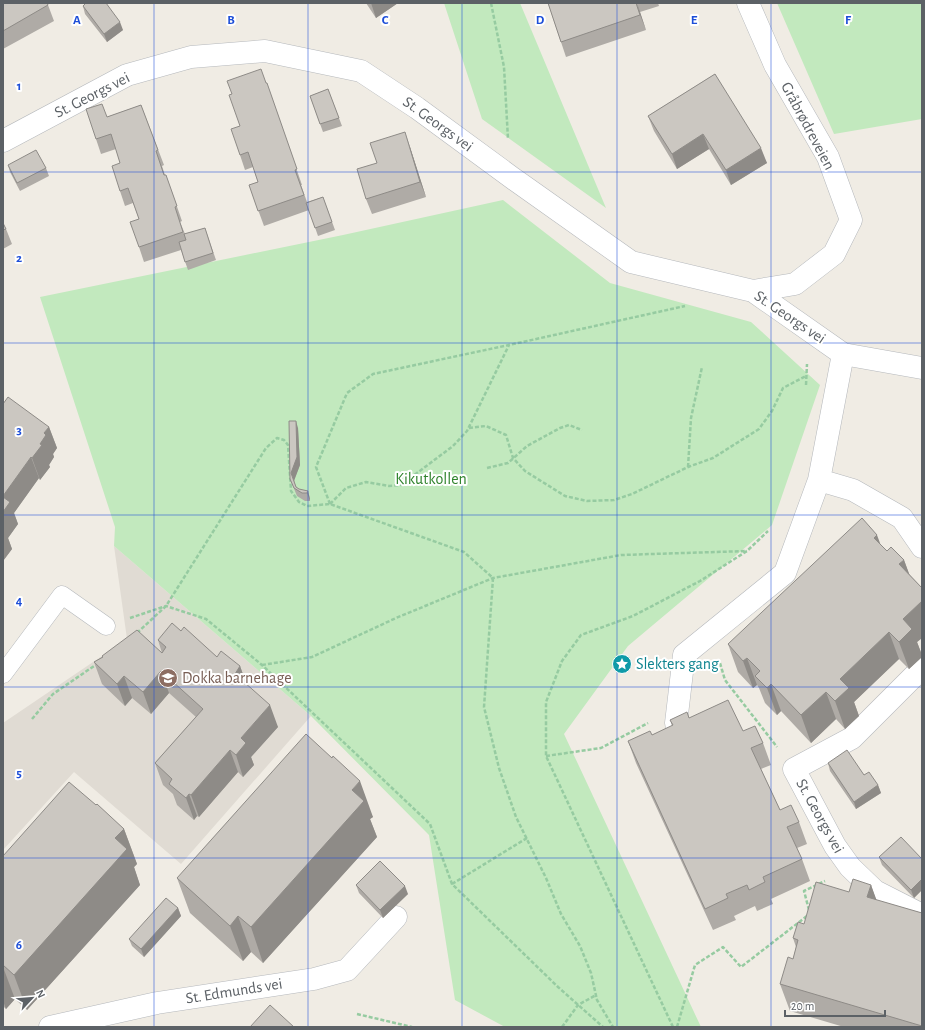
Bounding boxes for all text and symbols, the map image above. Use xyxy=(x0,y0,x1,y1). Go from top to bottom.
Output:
text: A xyxy=(73,14,81,27)
text: B xyxy=(227,14,235,27)
text: C xyxy=(382,14,389,27)
text: D xyxy=(536,14,545,27)
text: E xyxy=(691,14,698,27)
text: F xyxy=(845,14,852,27)
street label: St. Georgs vei xyxy=(52,69,132,121)
street label: Gråbrødreveien xyxy=(778,79,838,173)
text: 1 xyxy=(17,80,21,93)
street label: St. Georgs vei xyxy=(400,93,476,155)
text: 2 xyxy=(16,252,22,265)
street label: St. Georgs vei xyxy=(751,287,829,347)
text: 3 xyxy=(16,424,22,437)
park label: Kikutkollen xyxy=(395,471,467,487)
text: 4 xyxy=(16,595,23,608)
place icon: Slekters gang xyxy=(611,653,633,675)
place label: Slekters gang xyxy=(636,656,719,672)
school or university icon: Dokka barnehage xyxy=(157,667,179,689)
place label: Dokka barnehage xyxy=(182,670,292,686)
text: 5 xyxy=(16,767,22,780)
street label: St. Georgs vei xyxy=(793,776,847,856)
text: 6 xyxy=(16,939,22,952)
street label: St. Edmunds vei xyxy=(184,975,284,1007)
north arrow xyxy=(12,978,52,1018)
text: N xyxy=(34,988,47,1000)
scale bar xyxy=(785,992,885,1018)
text: 20 m xyxy=(791,1000,814,1012)

